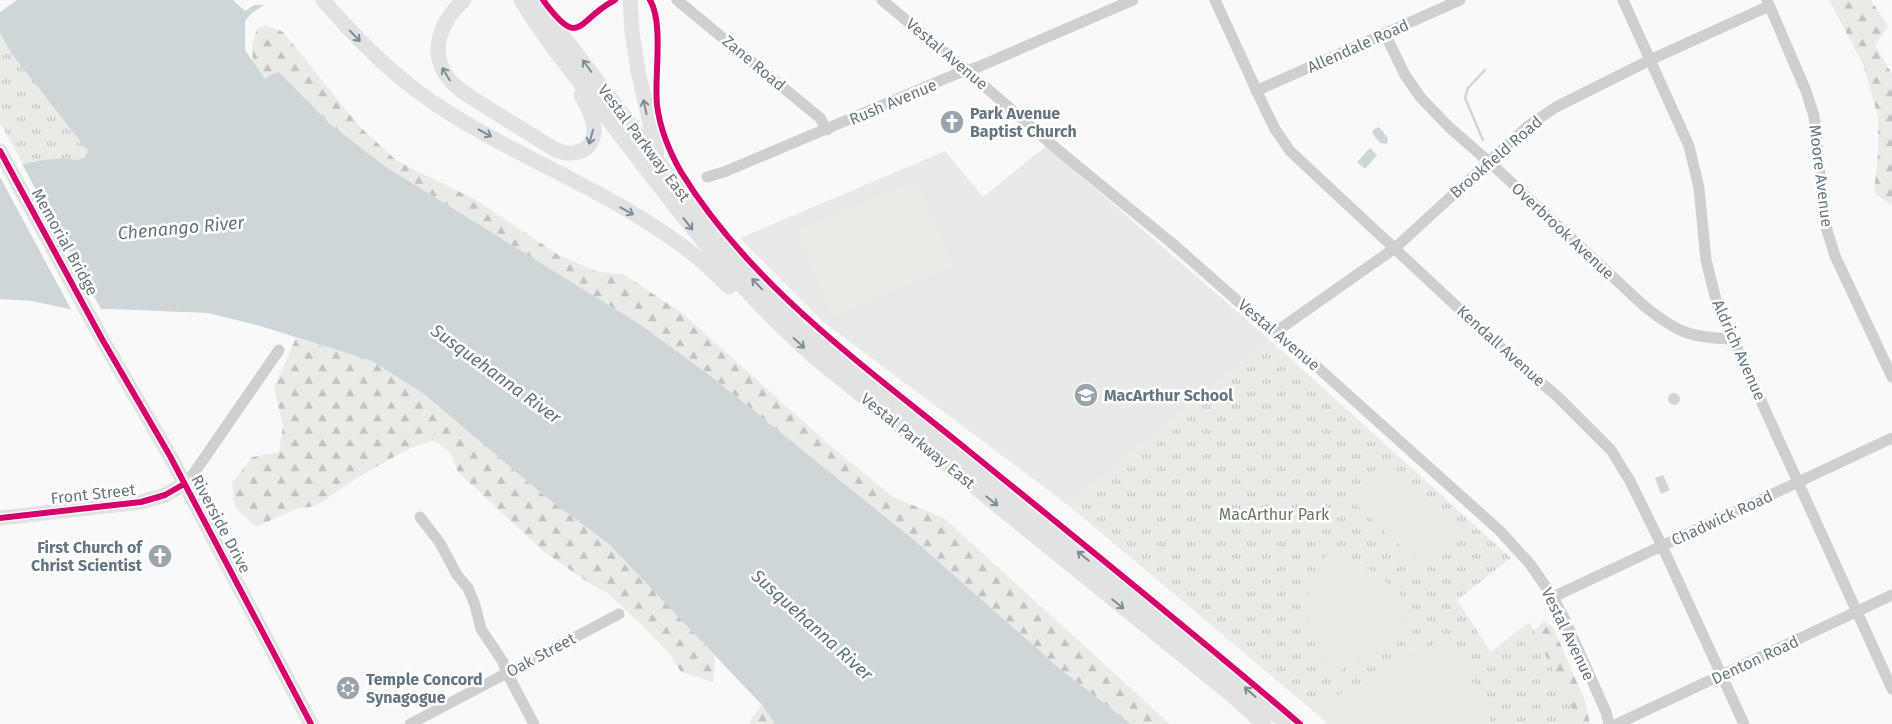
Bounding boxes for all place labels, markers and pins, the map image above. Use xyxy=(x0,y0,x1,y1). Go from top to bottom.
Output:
place label: Park Avenue Baptist Church xyxy=(970,104,1077,141)
church icon: Park Avenue Baptist Church xyxy=(939,109,965,135)
school or university icon: MacArthur School xyxy=(1073,382,1099,408)
place label: MacArthur School xyxy=(1104,386,1233,405)
place label: First Church of Christ Scientist xyxy=(31,538,143,575)
church icon: First Church of Christ Scientist xyxy=(147,543,173,569)
place label: Temple Concord Synagogue xyxy=(366,670,483,707)
synagogue icon: Temple Concord Synagogue xyxy=(335,675,361,701)

